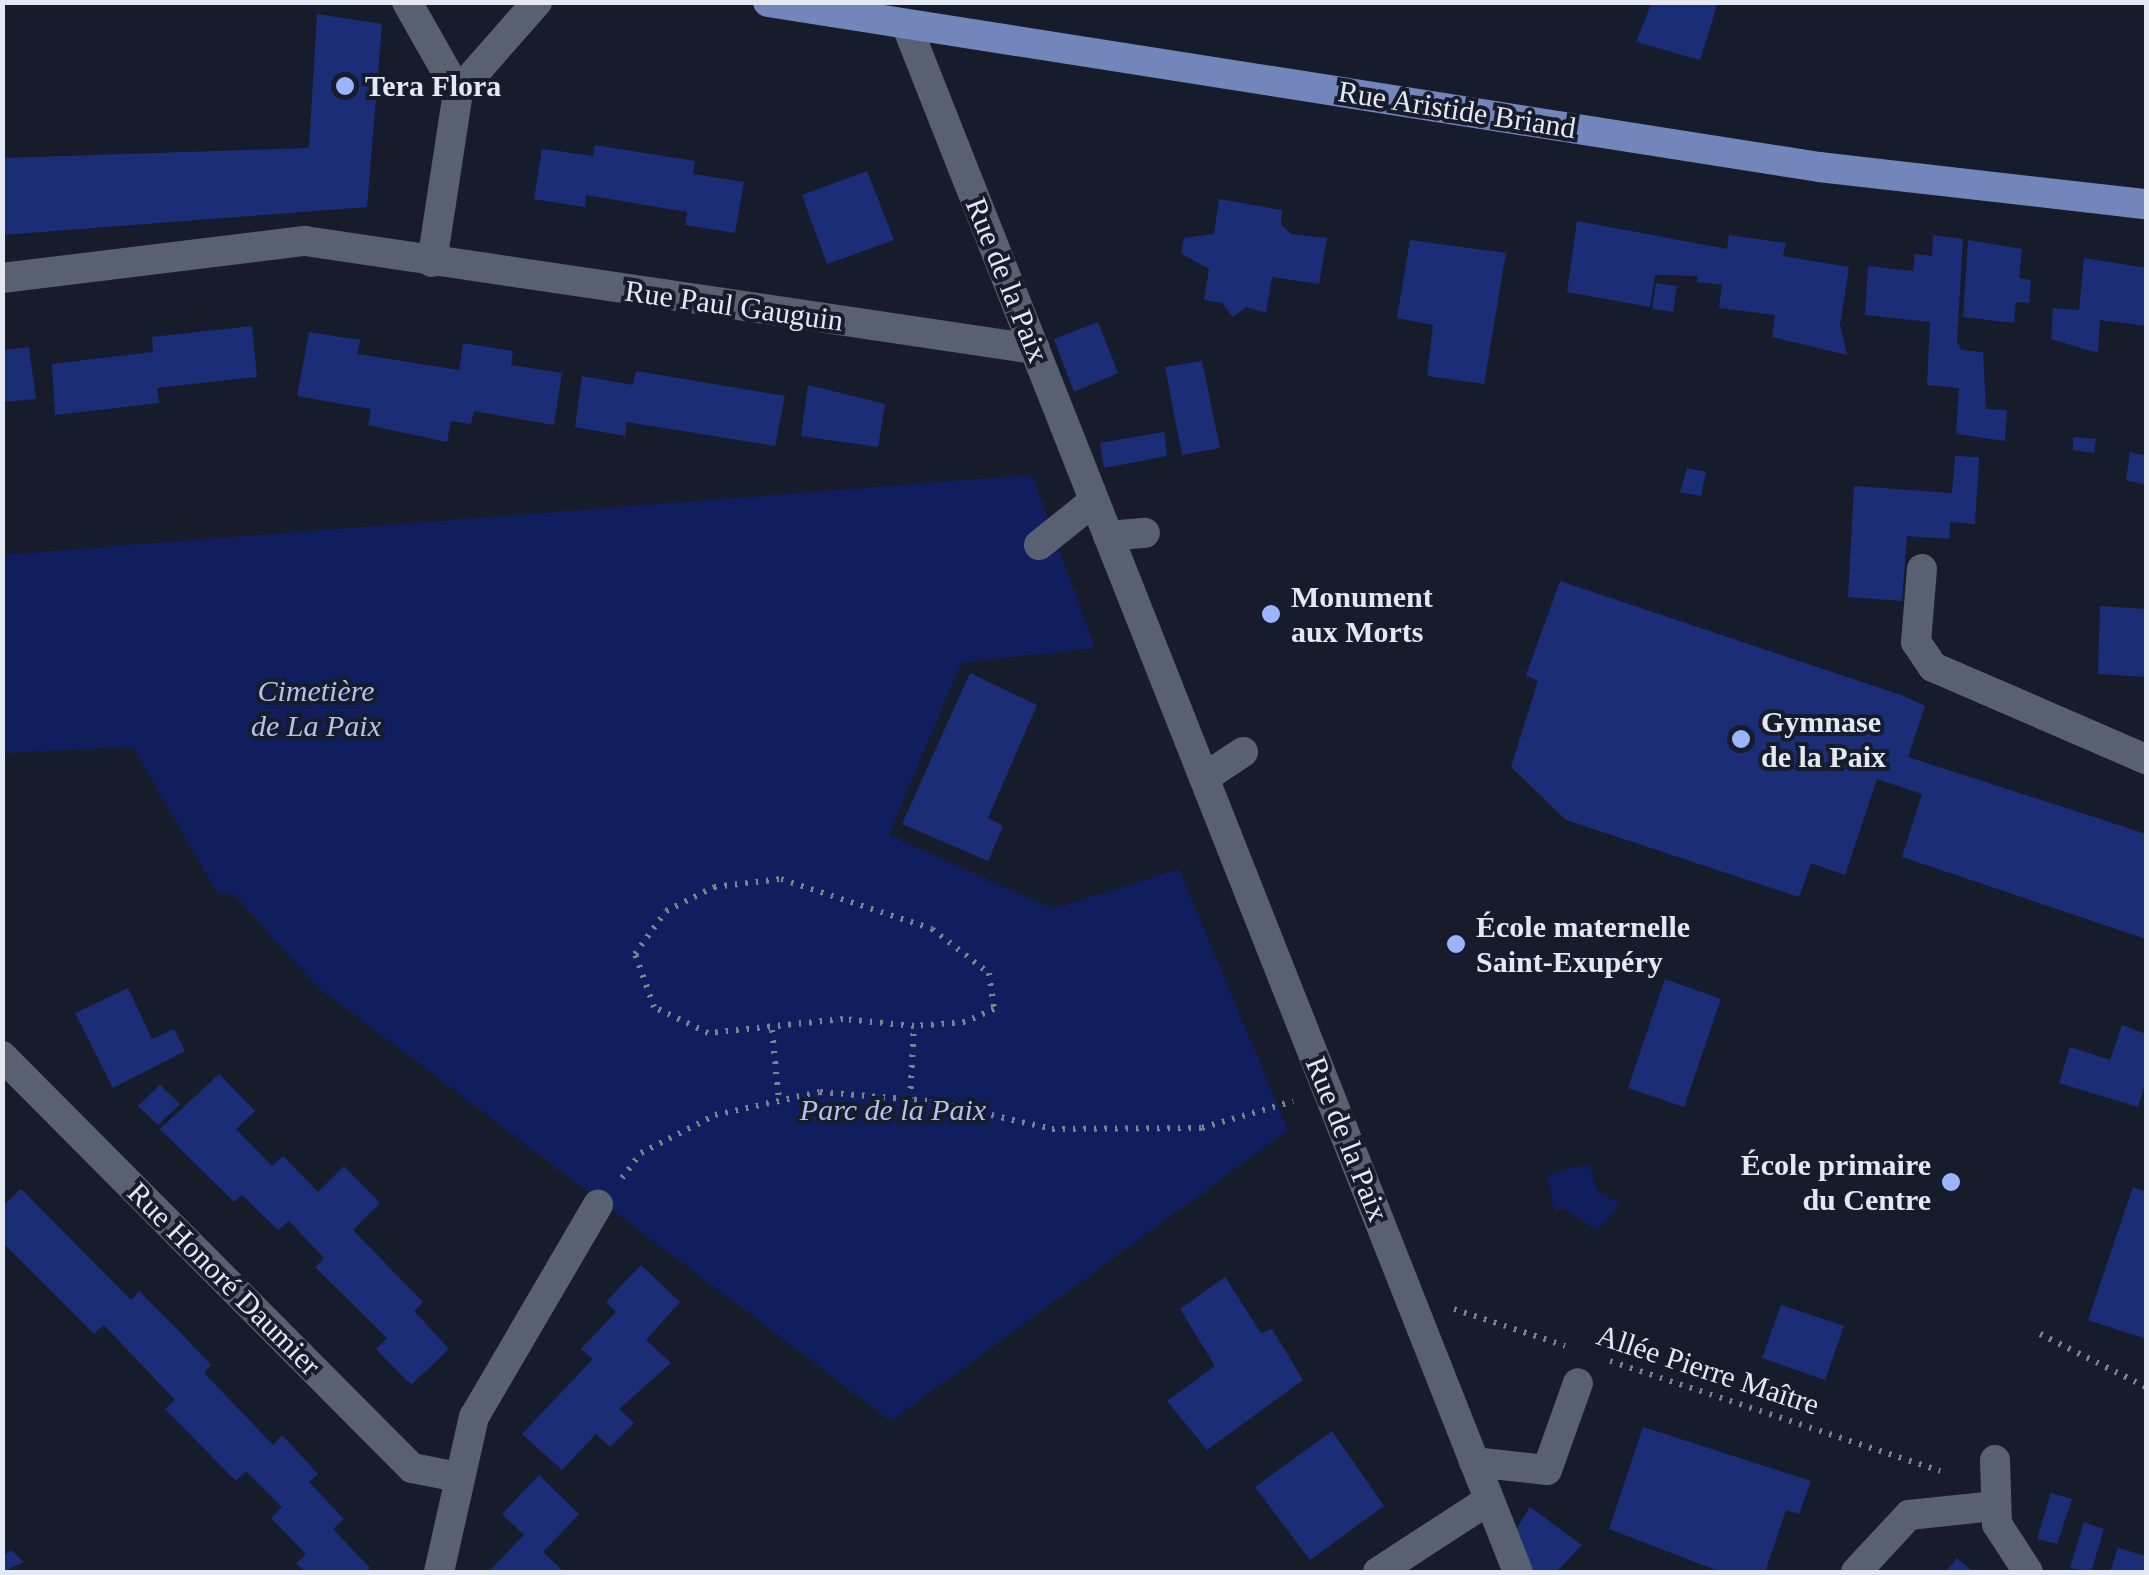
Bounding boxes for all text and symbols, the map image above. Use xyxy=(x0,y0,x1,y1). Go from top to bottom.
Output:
place label: Tera Flora xyxy=(365,68,501,104)
street label: Rue Aristide Briand xyxy=(1335,73,1579,147)
marker: Tera Flora xyxy=(334,75,356,97)
street label: Rue de la Paix xyxy=(958,193,1056,367)
street label: Rue Paul Gauguin xyxy=(623,273,845,339)
place label: Monument aux Morts xyxy=(1291,579,1433,650)
marker: Monument aux Morts xyxy=(1260,603,1282,625)
park label: Cimetière de La Paix xyxy=(251,673,381,744)
place label: Gymnase de la Paix xyxy=(1761,704,1886,774)
marker: Gymnase de la Paix xyxy=(1730,728,1752,750)
place label: École maternelle Saint-Exupéry xyxy=(1476,909,1690,980)
marker: École maternelle Saint-Exupéry xyxy=(1445,933,1467,955)
street label: Rue de la Paix xyxy=(1298,1052,1396,1226)
park label: Parc de la Paix xyxy=(800,1092,986,1128)
place label: École primaire du Centre xyxy=(1741,1147,1931,1218)
marker: École primaire du Centre xyxy=(1940,1171,1962,1193)
street label: Rue Honoré Daumier xyxy=(120,1175,328,1383)
street label: Allée Pierre Maître xyxy=(1592,1317,1824,1423)

